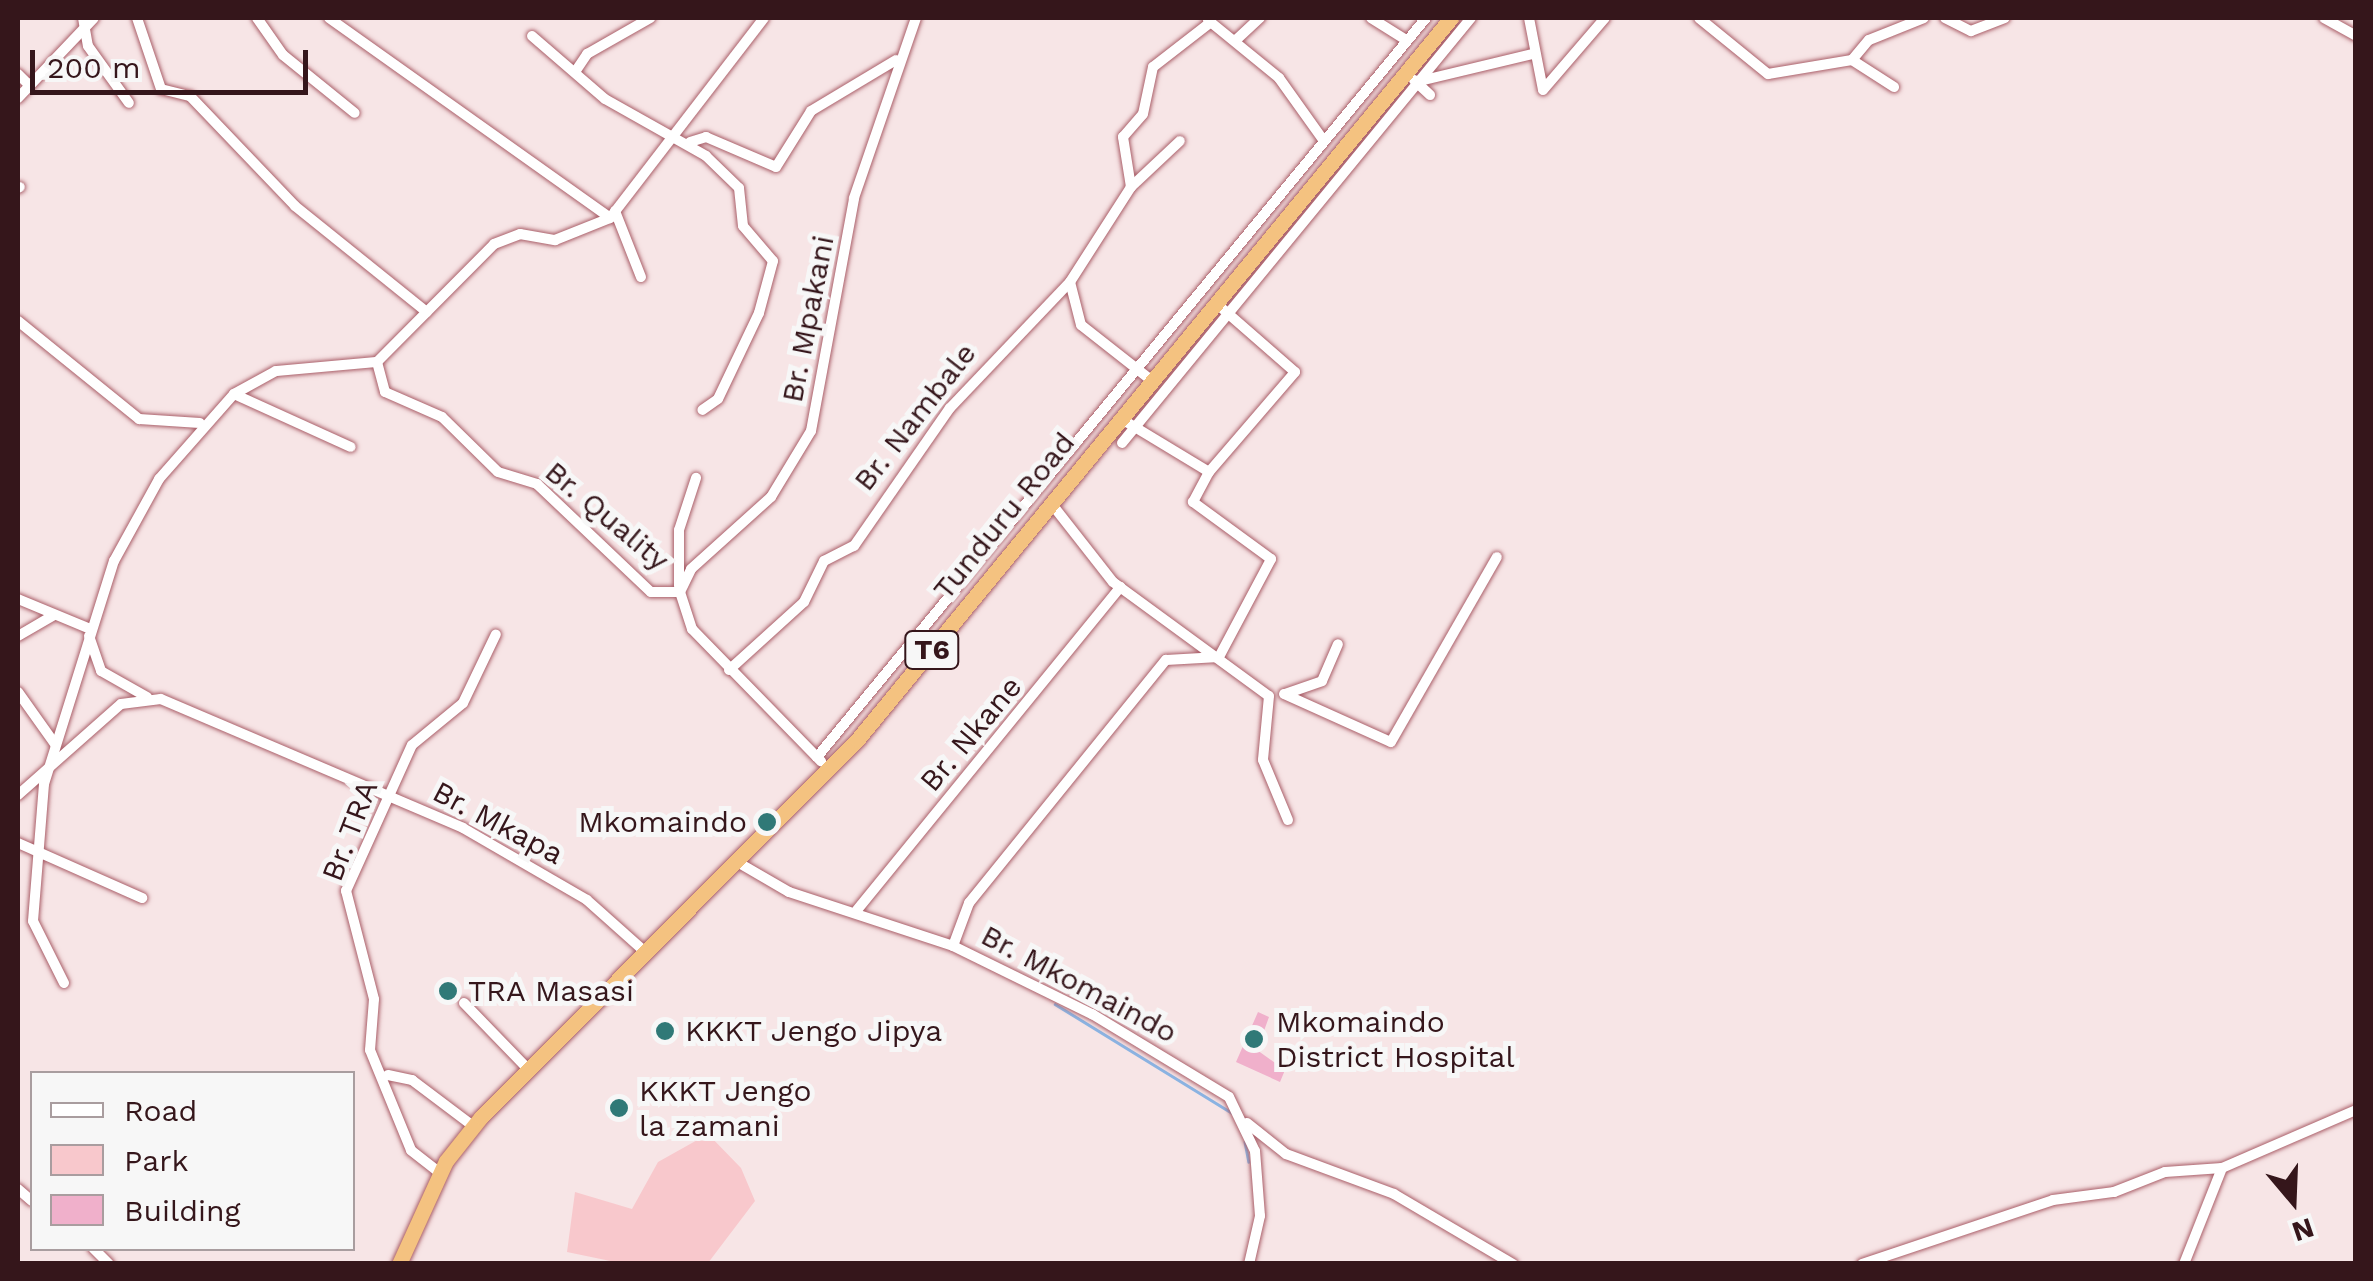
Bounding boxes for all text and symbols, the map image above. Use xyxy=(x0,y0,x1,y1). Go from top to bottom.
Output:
scale bar xyxy=(35,30,312,92)
text: 200 m xyxy=(47,50,141,85)
street label: Br. Mpakani xyxy=(774,233,842,405)
street label: Br. Nambale xyxy=(846,336,984,498)
street label: Tunduru Road xyxy=(926,425,1082,607)
street label: Br. Quality xyxy=(538,454,676,578)
road number: T6 xyxy=(902,627,962,673)
street label: Br. Nkane xyxy=(913,669,1029,799)
street label: Br. Mkapa xyxy=(427,774,569,872)
street label: Br. TRA xyxy=(314,775,386,887)
place label: Mkomaindo xyxy=(578,804,747,840)
marker: Mkomaindo xyxy=(756,811,778,833)
street label: Br. Mkomaindo xyxy=(975,917,1183,1051)
place label: TRA Masasi xyxy=(468,973,635,1009)
marker: TRA Masasi xyxy=(437,980,459,1002)
place label: Mkomaindo District Hospital xyxy=(1276,1004,1515,1074)
place label: KKKT Jengo Jipya xyxy=(685,1013,944,1049)
marker: KKKT Jengo Jipya xyxy=(654,1020,676,1042)
marker: Mkomaindo District Hospital xyxy=(1241,1026,1267,1052)
legend xyxy=(30,1071,355,1251)
place label: KKKT Jengo la zamani xyxy=(639,1073,813,1144)
text: Road xyxy=(124,1093,197,1128)
marker: KKKT Jengo la zamani xyxy=(608,1097,630,1119)
text: Park xyxy=(124,1143,189,1178)
north arrow xyxy=(2243,1151,2343,1251)
text: Building xyxy=(124,1193,241,1228)
text: N xyxy=(2288,1211,2318,1249)

